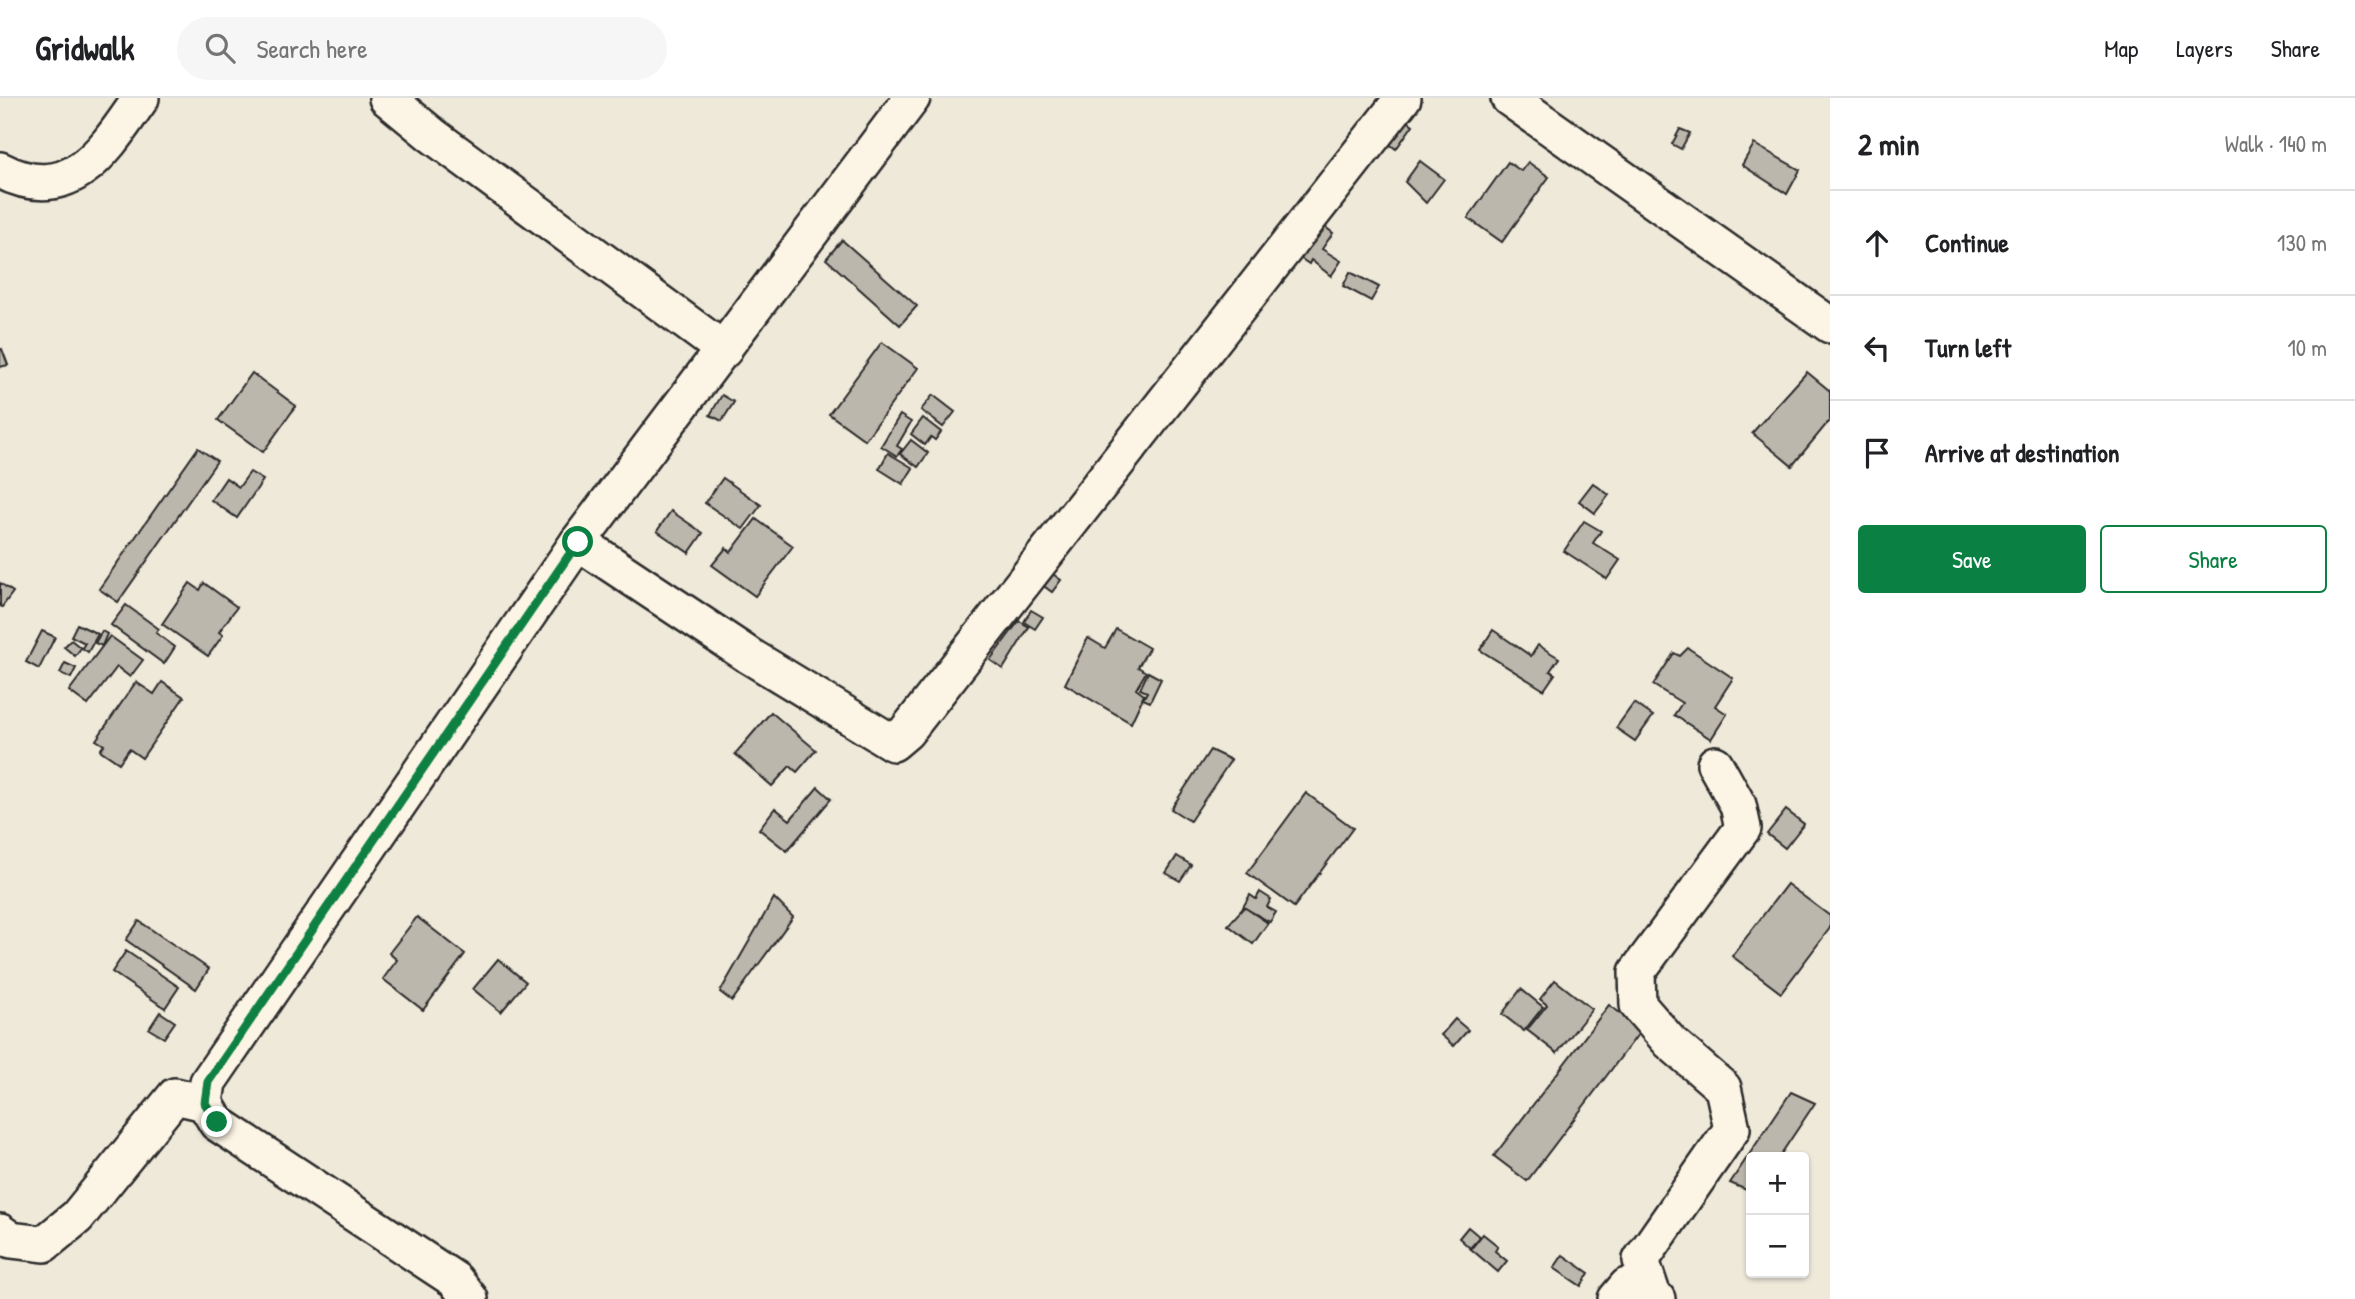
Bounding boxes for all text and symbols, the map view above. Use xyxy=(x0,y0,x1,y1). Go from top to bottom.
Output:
search box xyxy=(177,17,667,80)
text: Gridwalk xyxy=(35,26,135,70)
icon: search xyxy=(201,29,239,67)
text: Search here xyxy=(257,31,368,66)
text: Map xyxy=(2104,32,2138,64)
text: Layers xyxy=(2176,32,2233,64)
text: Share xyxy=(2271,32,2320,64)
text: 2 min xyxy=(1858,124,1920,164)
text: Walk · 140 m xyxy=(2225,128,2327,159)
icon: ahead xyxy=(1858,224,1896,262)
text: Continue xyxy=(1925,225,2009,260)
text: 130 m xyxy=(2277,227,2327,258)
icon: left xyxy=(1858,329,1896,367)
text: Turn left xyxy=(1925,330,2011,365)
text: 10 m xyxy=(2287,332,2327,363)
icon: arrive xyxy=(1858,434,1896,472)
text: Arrive at destination xyxy=(1925,435,2120,470)
button: Save xyxy=(1858,525,2086,593)
button: Share xyxy=(2100,525,2327,593)
route start xyxy=(562,526,593,557)
route end xyxy=(201,1106,232,1137)
map controls xyxy=(1746,1152,1809,1278)
button: + xyxy=(1746,1152,1809,1215)
button: − xyxy=(1746,1215,1809,1278)

